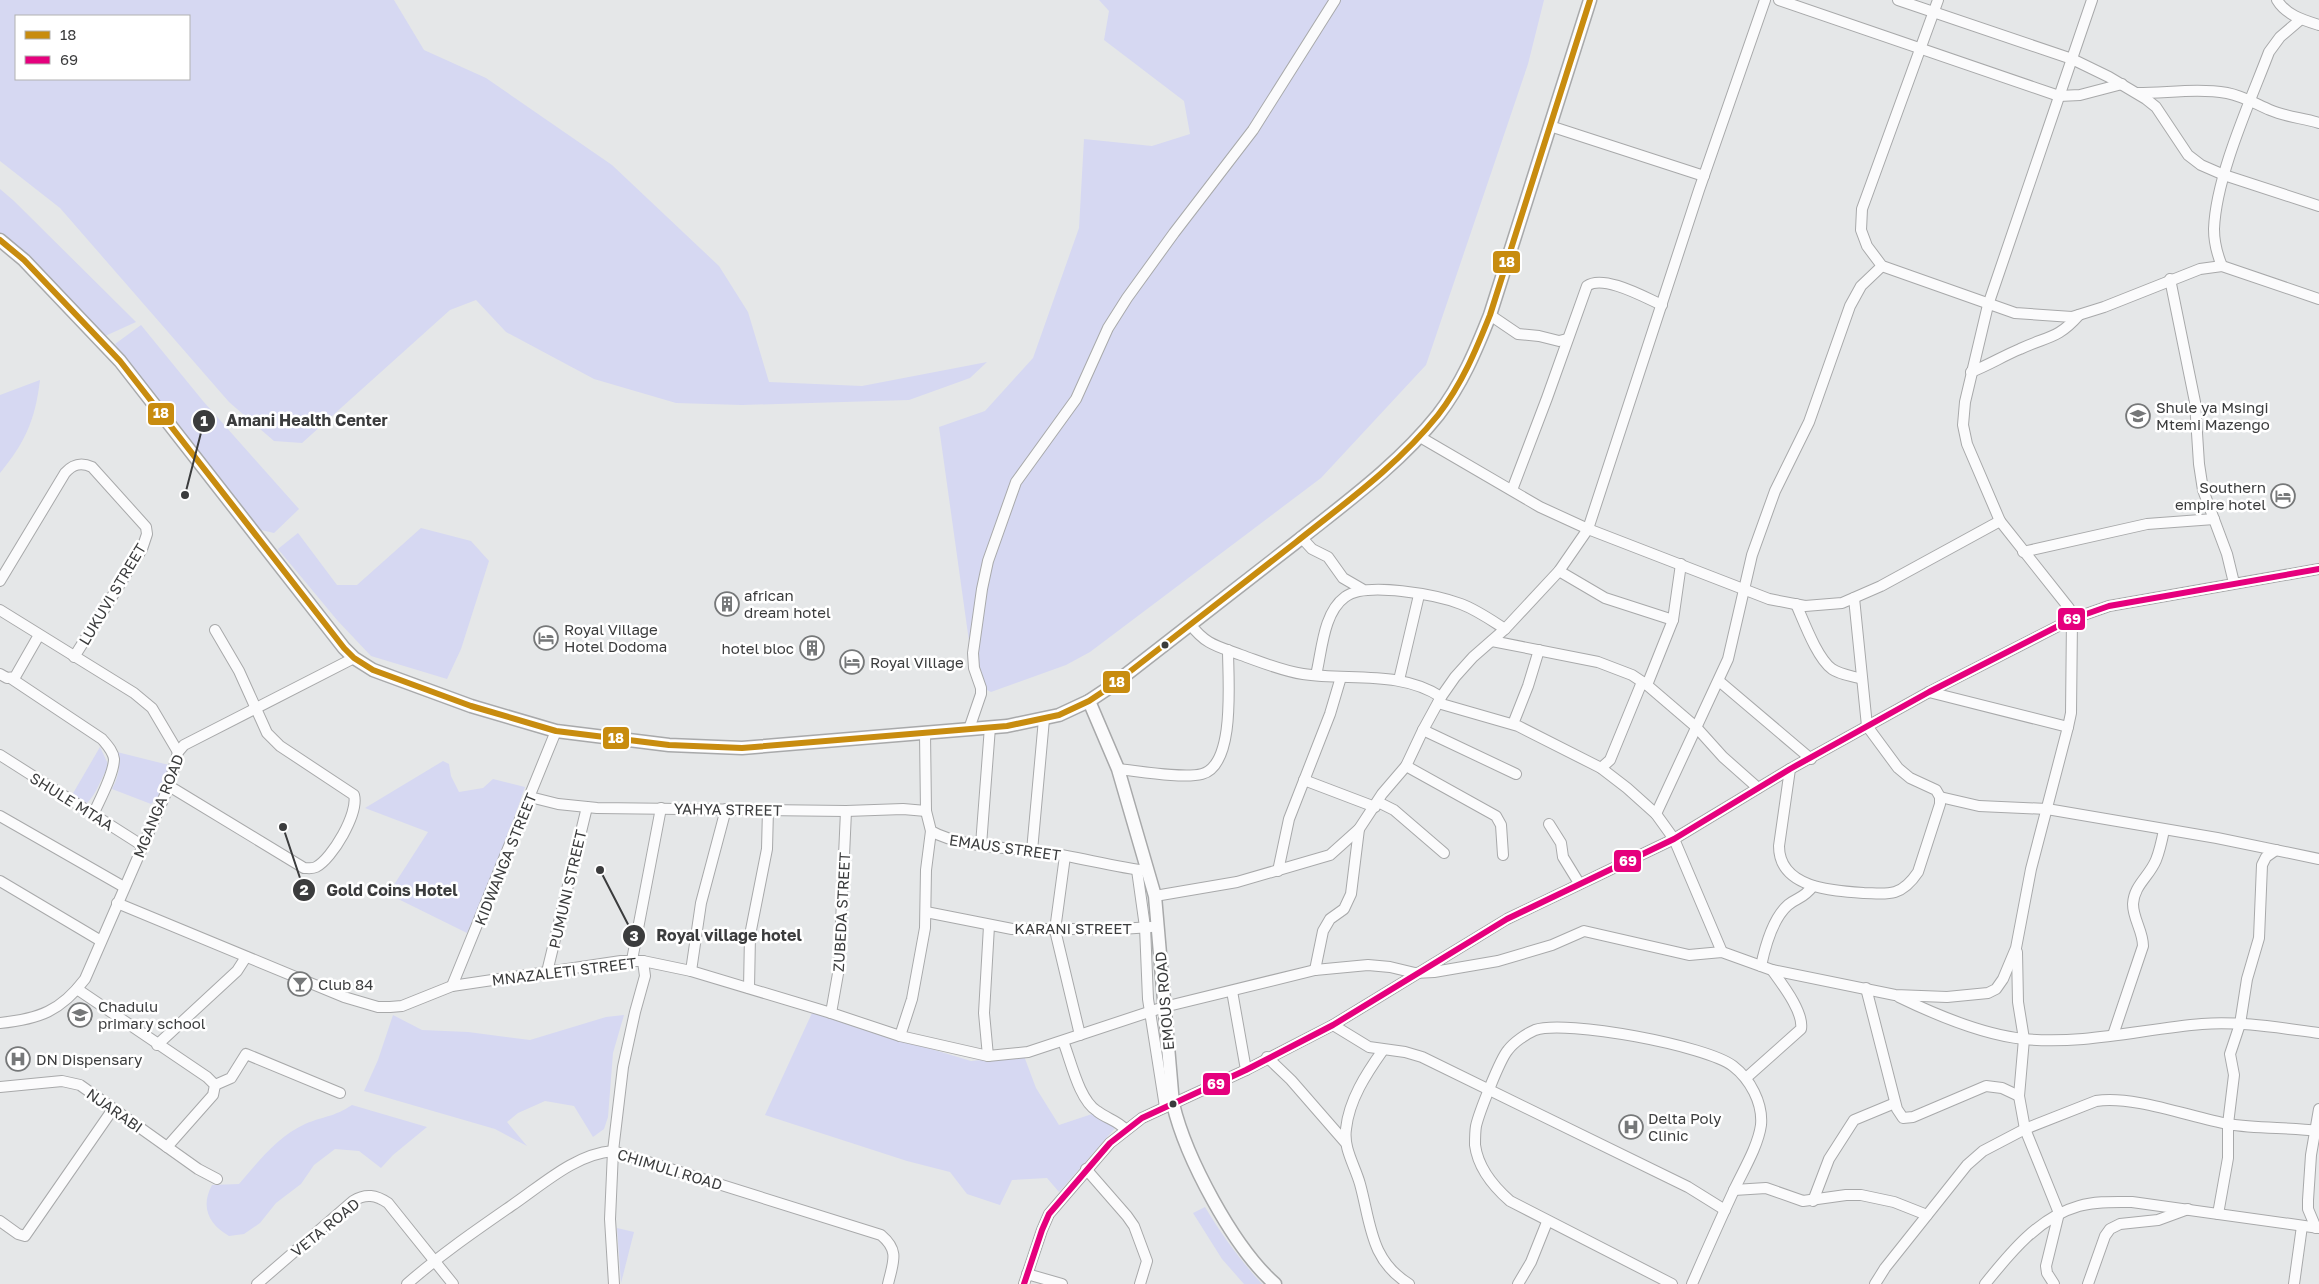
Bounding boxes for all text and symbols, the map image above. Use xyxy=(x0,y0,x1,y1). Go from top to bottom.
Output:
legend xyxy=(15,15,190,80)
text: 18 xyxy=(60,25,76,43)
text: 69 xyxy=(60,50,78,68)
line badge: 18 xyxy=(1492,250,1521,274)
text: 18 xyxy=(1499,253,1515,270)
place label: Shule ya Msingi Mtemi Mazengo xyxy=(2156,398,2270,433)
line badge: 18 xyxy=(147,402,175,426)
school or university icon: Shule ya Msingi Mtemi Mazengo xyxy=(2125,403,2151,429)
text: 18 xyxy=(153,404,169,421)
callout: Amani Health Center xyxy=(191,405,397,436)
text: Amani Health Center xyxy=(226,410,388,430)
text: 1 xyxy=(200,411,208,429)
place label: Southern empire hotel xyxy=(2175,478,2266,513)
hotel icon: Southern empire hotel xyxy=(2270,483,2296,509)
street label: LUKUVI STREET xyxy=(75,540,149,648)
place label: african dream hotel xyxy=(744,586,831,621)
building icon: african dream hotel xyxy=(714,591,740,617)
line badge: 69 xyxy=(2057,607,2086,631)
text: 69 xyxy=(2063,610,2081,627)
place label: Royal Village Hotel Dodoma xyxy=(564,620,667,655)
hotel icon: Royal Village Hotel Dodoma xyxy=(533,625,559,651)
building icon: hotel bloc xyxy=(799,635,825,661)
place label: hotel bloc xyxy=(721,639,794,657)
unlabelled marker xyxy=(1160,640,1170,650)
hotel icon: Royal Village xyxy=(839,649,865,675)
place label: Royal Village xyxy=(870,653,964,671)
line badge: 18 xyxy=(1102,670,1131,694)
text: 18 xyxy=(1109,673,1125,690)
line badge: 18 xyxy=(602,726,630,750)
text: 18 xyxy=(608,729,624,746)
street label: MGANGA ROAD xyxy=(129,752,187,860)
street label: SHULE MTAA xyxy=(27,768,117,834)
street label: KIDWANGA STREET xyxy=(470,790,540,928)
street label: YAHYA STREET xyxy=(674,799,782,819)
street label: PUMUNI STREET xyxy=(545,828,589,950)
street label: EMAUS STREET xyxy=(948,830,1062,864)
line badge: 69 xyxy=(1613,849,1642,873)
street label: ZUBEDA STREET xyxy=(829,852,853,972)
text: 69 xyxy=(1619,852,1637,869)
callout: Gold Coins Hotel xyxy=(291,875,468,906)
text: 2 xyxy=(299,880,309,898)
text: Gold Coins Hotel xyxy=(326,880,458,900)
street label: KARANI STREET xyxy=(1014,919,1132,937)
callout: Royal village hotel xyxy=(621,920,812,951)
text: Royal village hotel xyxy=(656,925,802,945)
text: 3 xyxy=(629,926,639,944)
street label: EMOUS ROAD xyxy=(1151,951,1177,1051)
street label: MNAZALETI STREET xyxy=(491,953,637,989)
bar icon: Club 84 xyxy=(287,971,313,997)
place label: Club 84 xyxy=(318,975,373,993)
place label: Chadulu primary school xyxy=(98,997,206,1032)
school or university icon: Chadulu primary school xyxy=(67,1002,93,1028)
hospital icon: DN Dispensary xyxy=(5,1046,31,1072)
place label: DN Dispensary xyxy=(36,1050,143,1068)
line badge: 69 xyxy=(1202,1072,1231,1096)
text: 69 xyxy=(1207,1075,1225,1092)
street label: NJARABI xyxy=(83,1084,147,1136)
unlabelled marker xyxy=(1168,1099,1178,1109)
place label: Delta Poly Clinic xyxy=(1648,1109,1722,1144)
hospital icon: Delta Poly Clinic xyxy=(1618,1114,1644,1140)
street label: CHIMULI ROAD xyxy=(615,1144,725,1194)
street label: VETA ROAD xyxy=(287,1194,363,1260)

